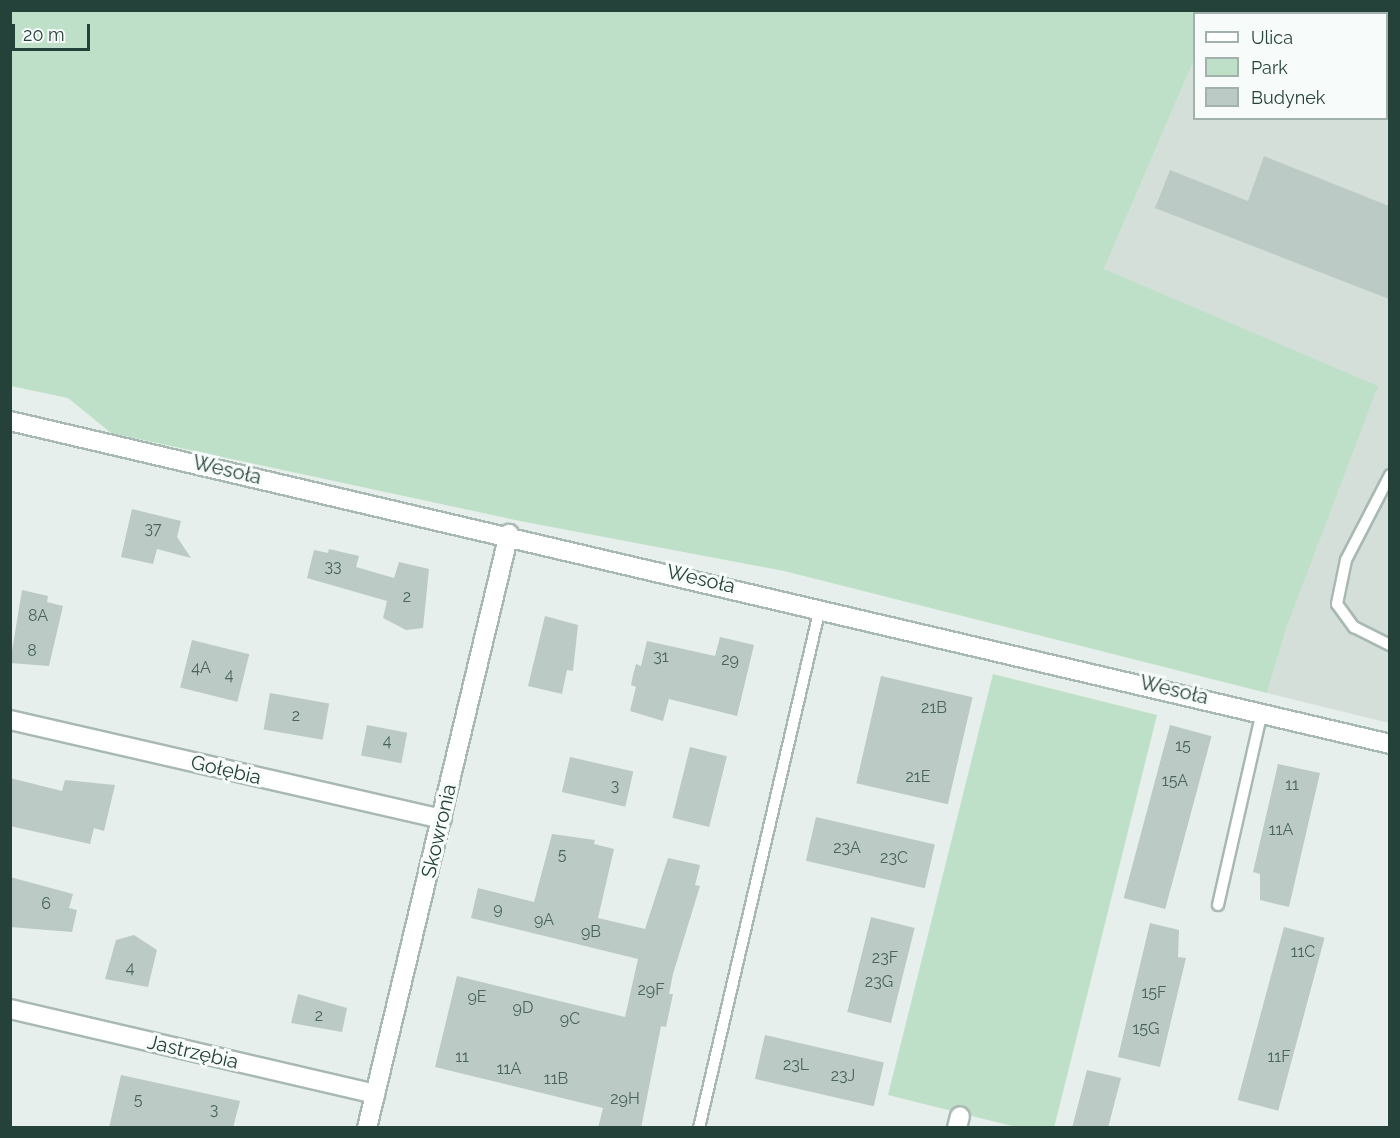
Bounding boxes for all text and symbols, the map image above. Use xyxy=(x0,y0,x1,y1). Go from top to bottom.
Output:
scale bar xyxy=(15,12,93,50)
legend xyxy=(1193,12,1388,120)
text: 20 m xyxy=(23,24,65,45)
text: Ulica xyxy=(1251,27,1293,48)
text: Park xyxy=(1251,57,1288,78)
text: Budynek xyxy=(1251,87,1325,108)
street label: Wesoła xyxy=(190,450,264,490)
house number: 37 xyxy=(144,519,162,539)
house number: 33 xyxy=(324,557,342,577)
street label: Wesoła xyxy=(664,559,738,599)
house number: 2 xyxy=(403,587,411,607)
house number: 8A xyxy=(28,606,48,626)
house number: 8 xyxy=(27,641,37,661)
house number: 31 xyxy=(653,647,669,667)
house number: 29 xyxy=(721,650,739,670)
house number: 4A xyxy=(191,658,211,678)
house number: 4 xyxy=(225,665,233,685)
street label: Wesoła xyxy=(1137,670,1211,710)
house number: 21B xyxy=(921,698,947,718)
house number: 2 xyxy=(292,706,300,726)
house number: 4 xyxy=(383,731,391,751)
house number: 15 xyxy=(1175,736,1191,756)
street label: Gołębia xyxy=(189,750,263,790)
house number: 21E xyxy=(906,767,930,787)
house number: 15A xyxy=(1162,771,1188,791)
house number: 11 xyxy=(1285,775,1299,795)
house number: 3 xyxy=(611,776,619,796)
street label: Skowronia xyxy=(417,782,461,880)
house number: 11A xyxy=(1269,820,1293,840)
house number: 23A xyxy=(833,838,861,858)
house number: 5 xyxy=(558,845,566,865)
house number: 23C xyxy=(880,848,908,868)
house number: 6 xyxy=(41,894,51,914)
house number: 9 xyxy=(493,899,503,919)
house number: 9A xyxy=(534,910,554,930)
house number: 9B xyxy=(581,922,601,942)
house number: 11C xyxy=(1291,942,1315,962)
house number: 23F xyxy=(872,948,898,968)
house number: 4 xyxy=(126,958,134,978)
house number: 23G xyxy=(865,972,893,992)
house number: 29F xyxy=(637,980,665,1000)
house number: 15F xyxy=(1142,983,1166,1003)
house number: 9E xyxy=(467,987,487,1007)
house number: 9D xyxy=(513,998,533,1018)
house number: 2 xyxy=(315,1006,323,1026)
house number: 9C xyxy=(560,1009,580,1029)
house number: 15G xyxy=(1132,1019,1160,1039)
street label: Jastrzębia xyxy=(145,1030,241,1074)
house number: 11 xyxy=(455,1047,469,1067)
house number: 11F xyxy=(1267,1047,1291,1067)
house number: 23L xyxy=(783,1055,809,1075)
house number: 11A xyxy=(497,1059,521,1079)
house number: 23J xyxy=(831,1066,855,1086)
house number: 11B xyxy=(544,1069,568,1089)
house number: 29H xyxy=(610,1089,640,1109)
house number: 5 xyxy=(134,1090,142,1110)
house number: 3 xyxy=(210,1100,218,1120)

